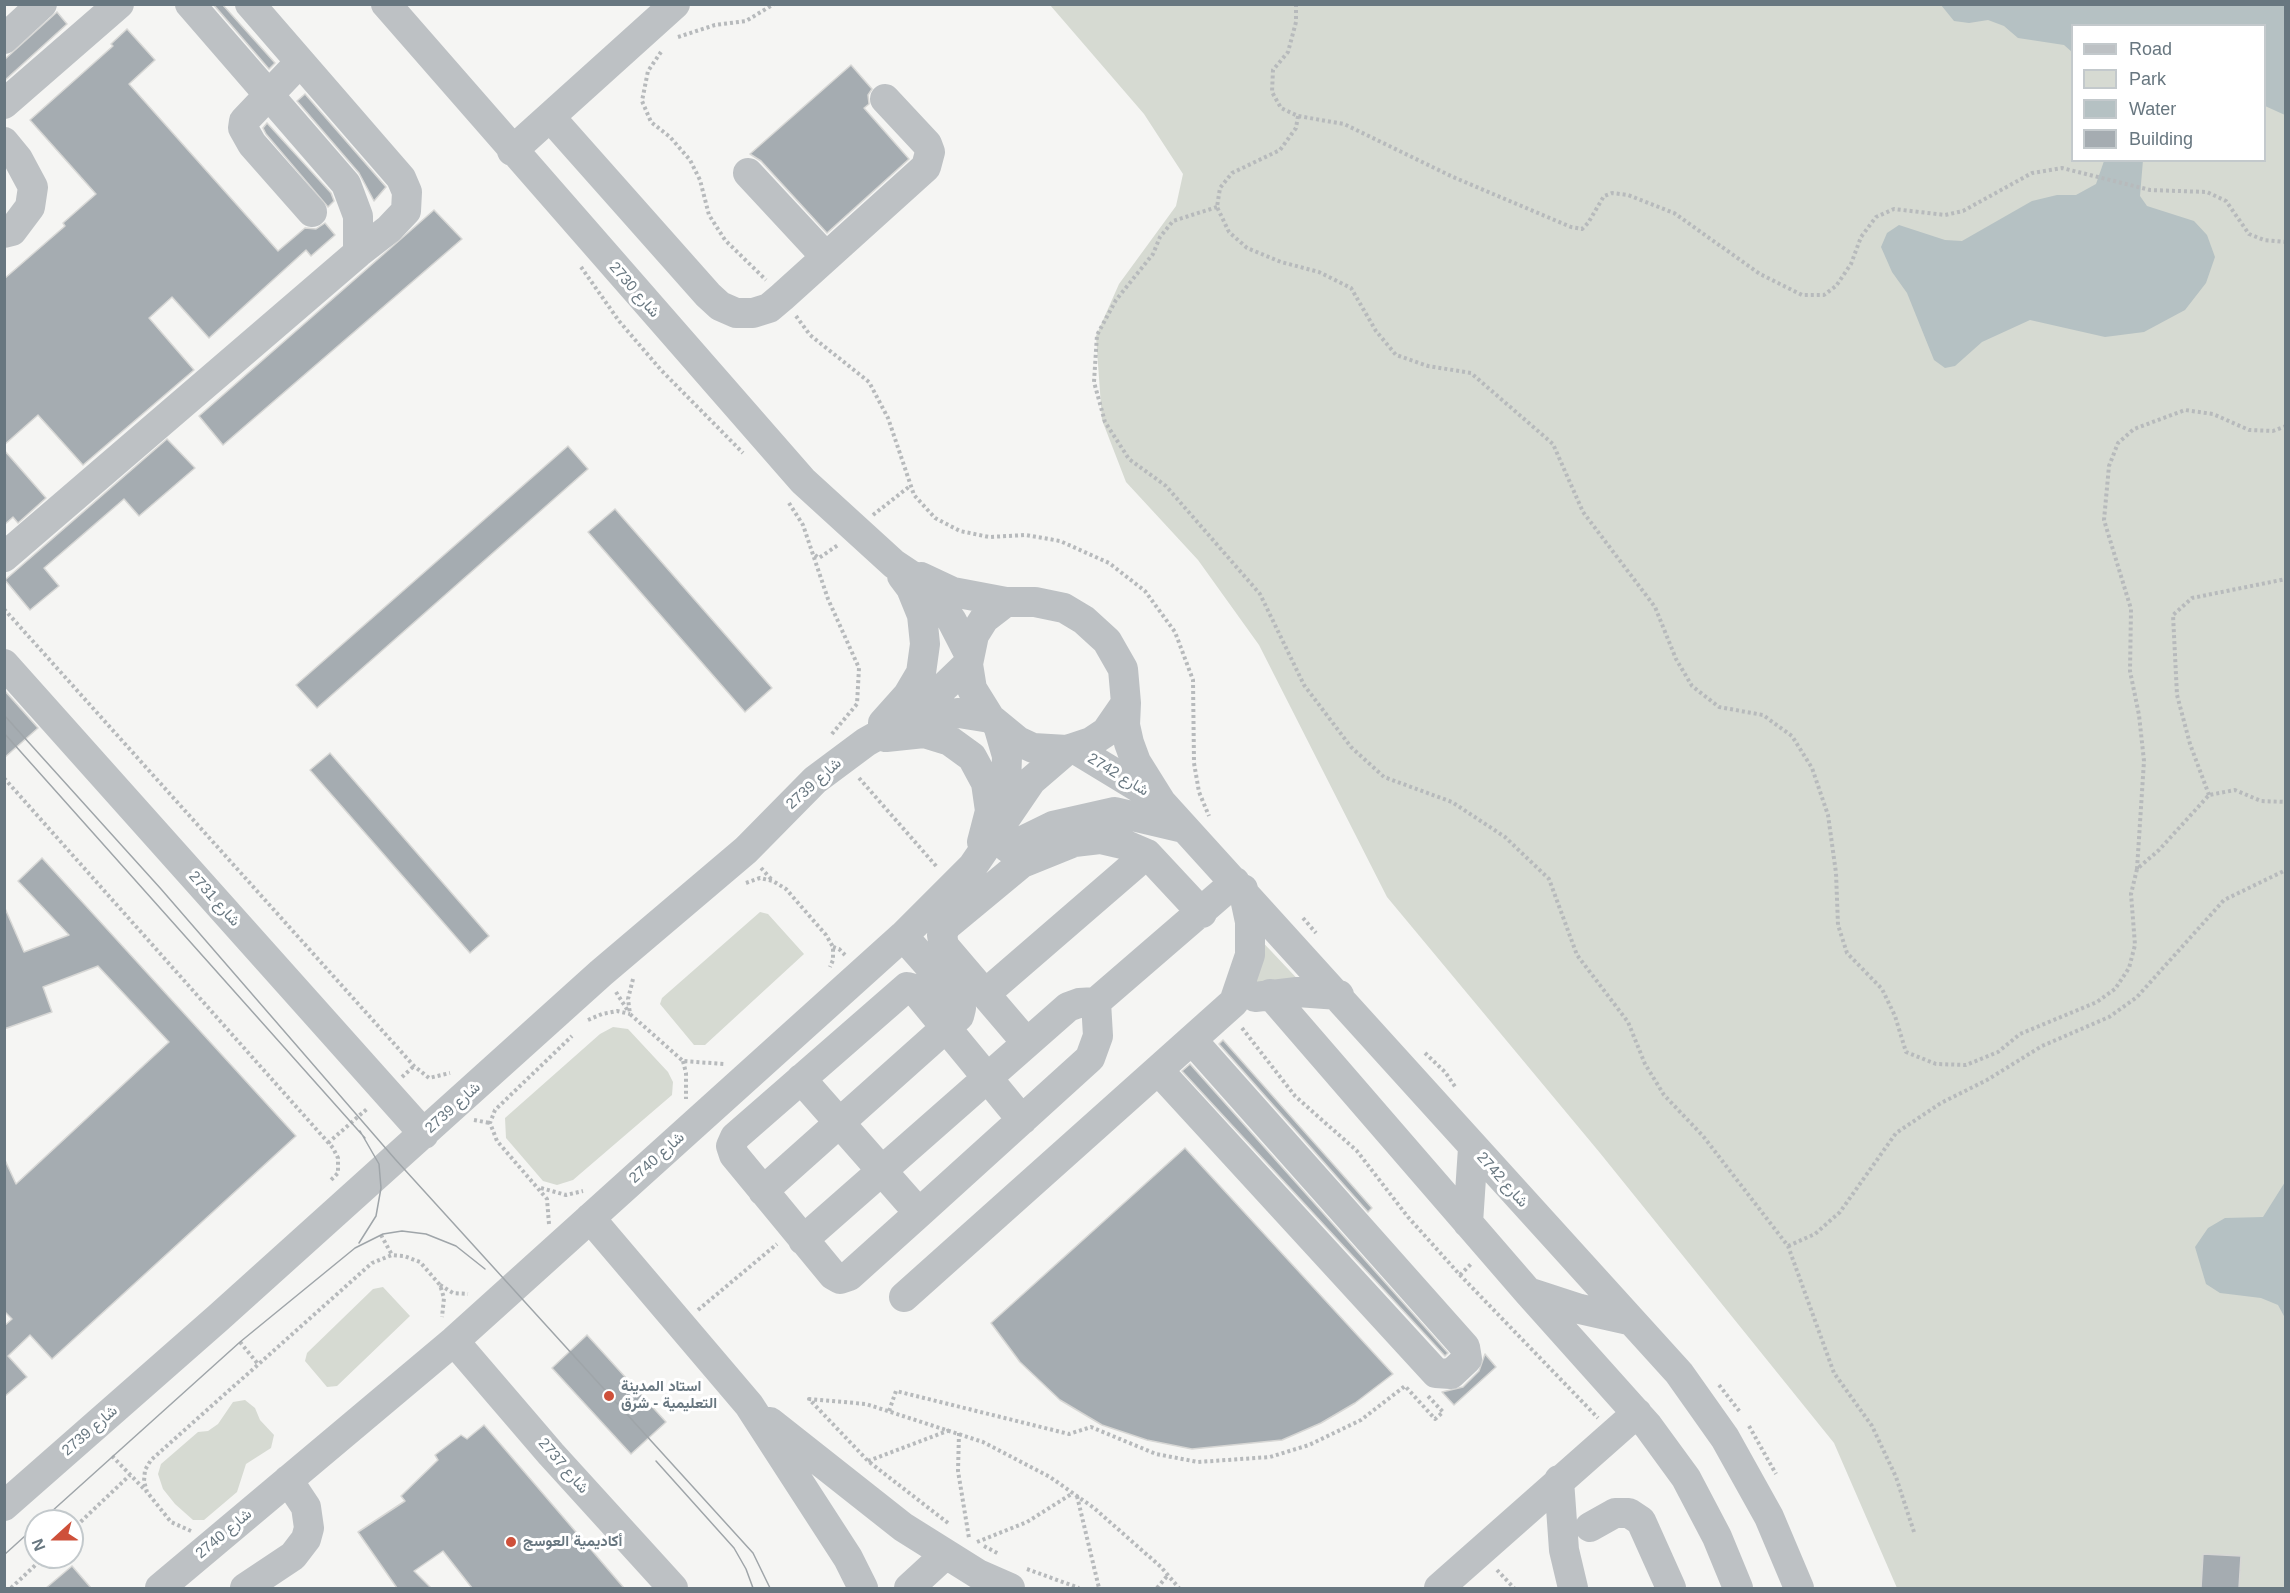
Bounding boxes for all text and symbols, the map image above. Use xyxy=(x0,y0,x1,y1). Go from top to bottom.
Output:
legend xyxy=(2071,24,2266,162)
text: Road xyxy=(2129,39,2172,59)
text: Park xyxy=(2129,69,2166,89)
text: Water xyxy=(2129,99,2176,119)
text: Building xyxy=(2129,129,2193,149)
street label: شارع 2730 xyxy=(605,259,663,321)
street label: شارع 2742 xyxy=(1084,750,1152,800)
street label: شارع 2739 xyxy=(783,755,845,813)
street label: شارع 2731 xyxy=(185,868,243,930)
street label: شارع 2739 xyxy=(422,1079,484,1137)
street label: شارع 2740 xyxy=(626,1129,688,1187)
street label: شارع 2742 xyxy=(1473,1149,1531,1211)
place label: استاد المدينة التعليمية - شرق xyxy=(621,1378,717,1413)
marker: استاد المدينة التعليمية - شرق xyxy=(602,1389,616,1403)
street label: شارع 2739 xyxy=(59,1402,121,1460)
street label: شارع 2737 xyxy=(534,1435,592,1497)
street label: شارع 2740 xyxy=(192,1505,256,1563)
north arrow xyxy=(24,1509,84,1569)
place label: أكاديمية العوسج xyxy=(523,1533,622,1551)
marker: أكاديمية العوسج xyxy=(504,1535,518,1549)
text: N xyxy=(29,1536,49,1553)

